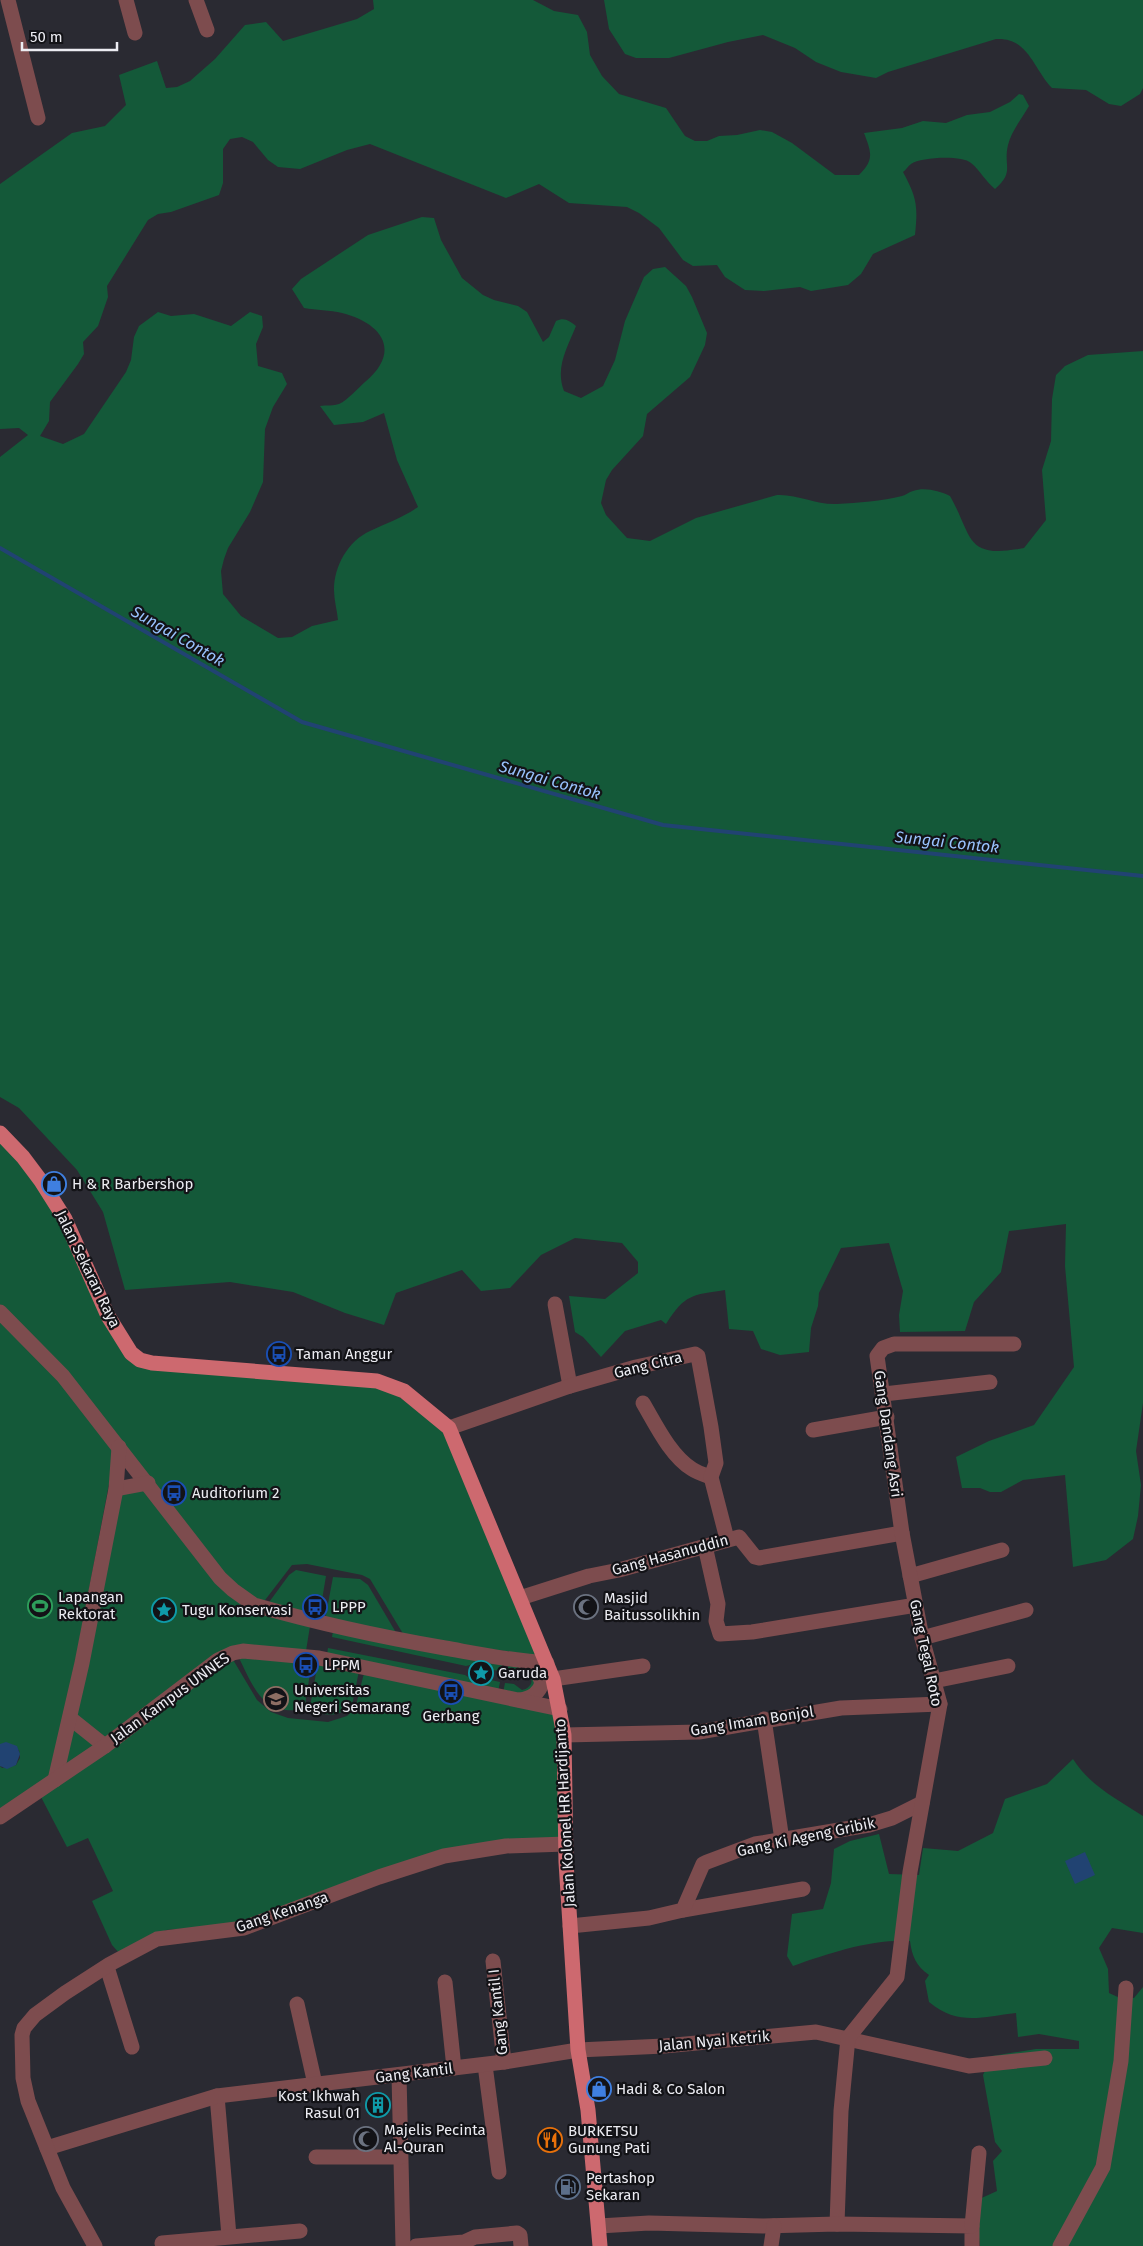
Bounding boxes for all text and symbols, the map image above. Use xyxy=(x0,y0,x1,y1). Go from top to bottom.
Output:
scale bar xyxy=(22,20,118,52)
text: 50 m xyxy=(30,28,63,46)
water label: Sungai Contok xyxy=(127,601,228,670)
water label: Sungai Contok xyxy=(496,756,603,804)
water label: Sungai Contok xyxy=(893,827,1000,857)
shop icon: H & R Barbershop xyxy=(41,1171,67,1197)
place label: H & R Barbershop xyxy=(72,1175,193,1193)
street label: Jalan Sekaran Raya xyxy=(52,1207,124,1331)
bus stop icon: Taman Anggur xyxy=(266,1341,292,1367)
place label: Taman Anggur xyxy=(296,1345,393,1363)
street label: Gang Citra xyxy=(612,1348,684,1382)
street label: Gang Dandang Asri xyxy=(870,1369,906,1499)
bus stop icon: Auditorium 2 xyxy=(161,1480,187,1506)
place label: Auditorium 2 xyxy=(192,1484,279,1502)
street label: Gang Hasanuddin xyxy=(610,1531,730,1579)
place label: Lapangan Rektorat xyxy=(58,1588,124,1623)
place label: Masjid Baitussolikhin xyxy=(604,1589,700,1624)
sports icon: Lapangan Rektorat xyxy=(27,1593,53,1619)
bus stop icon: LPPP xyxy=(302,1594,328,1620)
mosque icon: Masjid Baitussolikhin xyxy=(573,1594,599,1620)
place icon: Tugu Konservasi xyxy=(151,1597,177,1623)
place label: LPPP xyxy=(332,1598,366,1616)
street label: Gang Tegal Roto xyxy=(906,1598,946,1708)
place label: Tugu Konservasi xyxy=(182,1601,292,1619)
street label: Jalan Kampus UNNES xyxy=(107,1649,233,1747)
bus stop icon: LPPM xyxy=(293,1652,319,1678)
place label: LPPM xyxy=(324,1656,360,1674)
place icon: Garuda xyxy=(468,1660,494,1686)
place label: Garuda xyxy=(498,1664,547,1682)
bus stop icon: Gerbang xyxy=(438,1679,464,1705)
place label: Universitas Negeri Semarang xyxy=(294,1681,410,1716)
school or university icon: Universitas Negeri Semarang xyxy=(263,1686,289,1712)
street label: Gang Imam Bonjol xyxy=(689,1702,815,1740)
place label: Gerbang xyxy=(423,1707,480,1725)
street label: Jalan Kolonel HR Hardijanto xyxy=(551,1718,579,1908)
street label: Gang Ki Ageng Gribik xyxy=(735,1814,877,1860)
street label: Gang Kenanga xyxy=(233,1888,331,1936)
street label: Gang Kantil I xyxy=(485,1968,511,2056)
street label: Jalan Nyai Ketrik xyxy=(658,2027,771,2055)
street label: Gang Kantil xyxy=(374,2059,454,2087)
shop icon: Hadi & Co Salon xyxy=(586,2076,612,2102)
place label: Hadi & Co Salon xyxy=(616,2080,725,2098)
place label: Kost Ikhwah Rasul 01 xyxy=(278,2087,360,2122)
building icon: Kost Ikhwah Rasul 01 xyxy=(365,2092,391,2118)
place label: Majelis Pecinta Al-Quran xyxy=(384,2121,486,2156)
place label: BURKETSU Gunung Pati xyxy=(568,2122,650,2157)
mosque icon: Majelis Pecinta Al-Quran xyxy=(353,2126,379,2152)
restaurant icon: BURKETSU Gunung Pati xyxy=(537,2127,563,2153)
place label: Pertashop Sekaran xyxy=(586,2169,655,2204)
fuel station icon: Pertashop Sekaran xyxy=(555,2174,581,2200)

